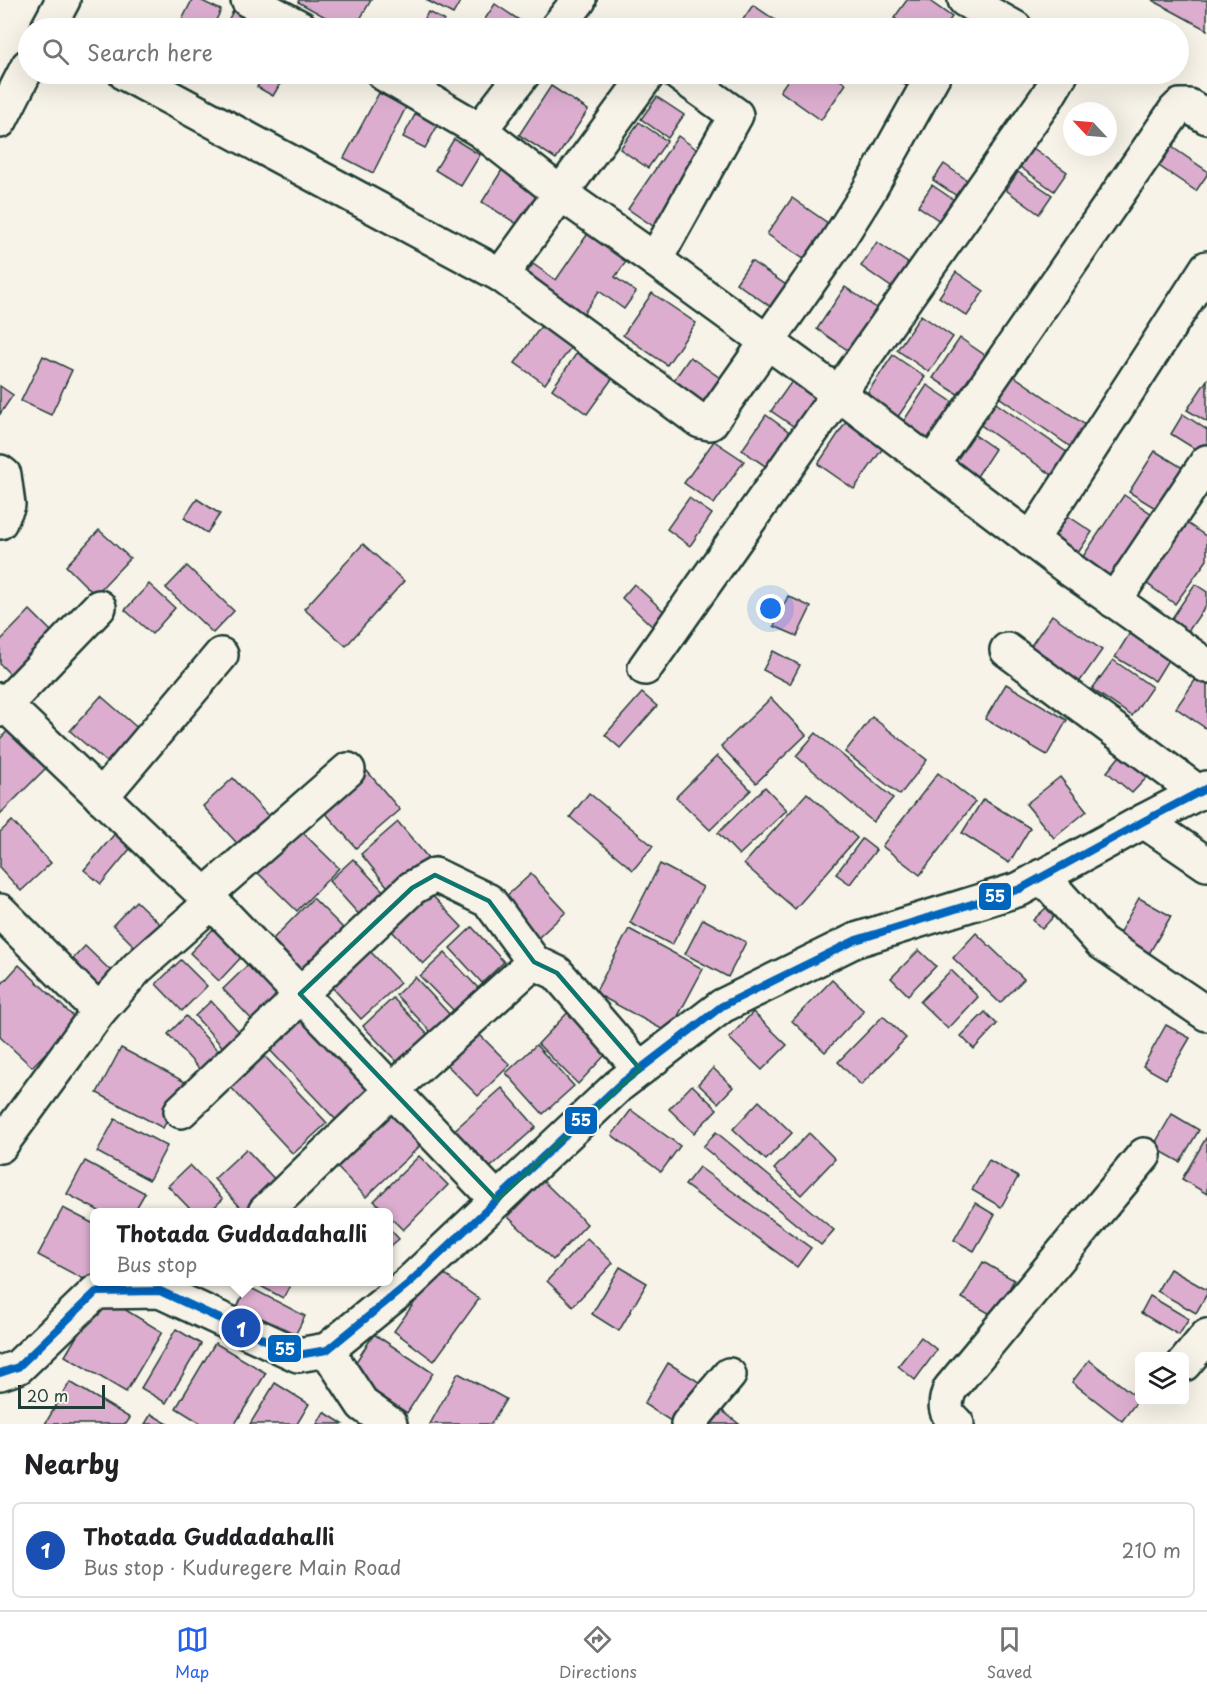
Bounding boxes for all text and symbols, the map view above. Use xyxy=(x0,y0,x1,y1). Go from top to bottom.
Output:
search box xyxy=(18,18,1189,84)
icon: search xyxy=(39,35,72,68)
text: Search here xyxy=(87,35,213,68)
north arrow xyxy=(1063,102,1117,156)
your location xyxy=(756,594,785,623)
line badge: 55 xyxy=(978,882,1012,911)
text: 55 xyxy=(985,883,1005,907)
line badge: 55 xyxy=(564,1106,598,1135)
text: 55 xyxy=(571,1107,591,1131)
popup xyxy=(90,1208,393,1286)
text: Thotada Guddadahalli xyxy=(116,1216,367,1249)
text: Bus stop xyxy=(116,1249,197,1279)
pin: 1 xyxy=(222,1306,260,1350)
line badge: 55 xyxy=(267,1334,302,1363)
text: 55 xyxy=(275,1336,295,1360)
map controls xyxy=(1135,1352,1189,1406)
button: layers xyxy=(1135,1352,1189,1406)
scale bar xyxy=(18,1382,105,1410)
text: 20 m xyxy=(27,1383,68,1407)
text: Nearby xyxy=(24,1444,119,1483)
text: Thotada Guddadahalli xyxy=(83,1519,334,1552)
text: 1 xyxy=(41,1535,50,1565)
text: 210 m xyxy=(1122,1535,1181,1565)
text: Bus stop · Kuduregere Main Road xyxy=(83,1552,401,1582)
tab: Map xyxy=(175,1623,209,1683)
tab: Directions xyxy=(559,1623,637,1683)
tab: Saved xyxy=(987,1623,1032,1683)

